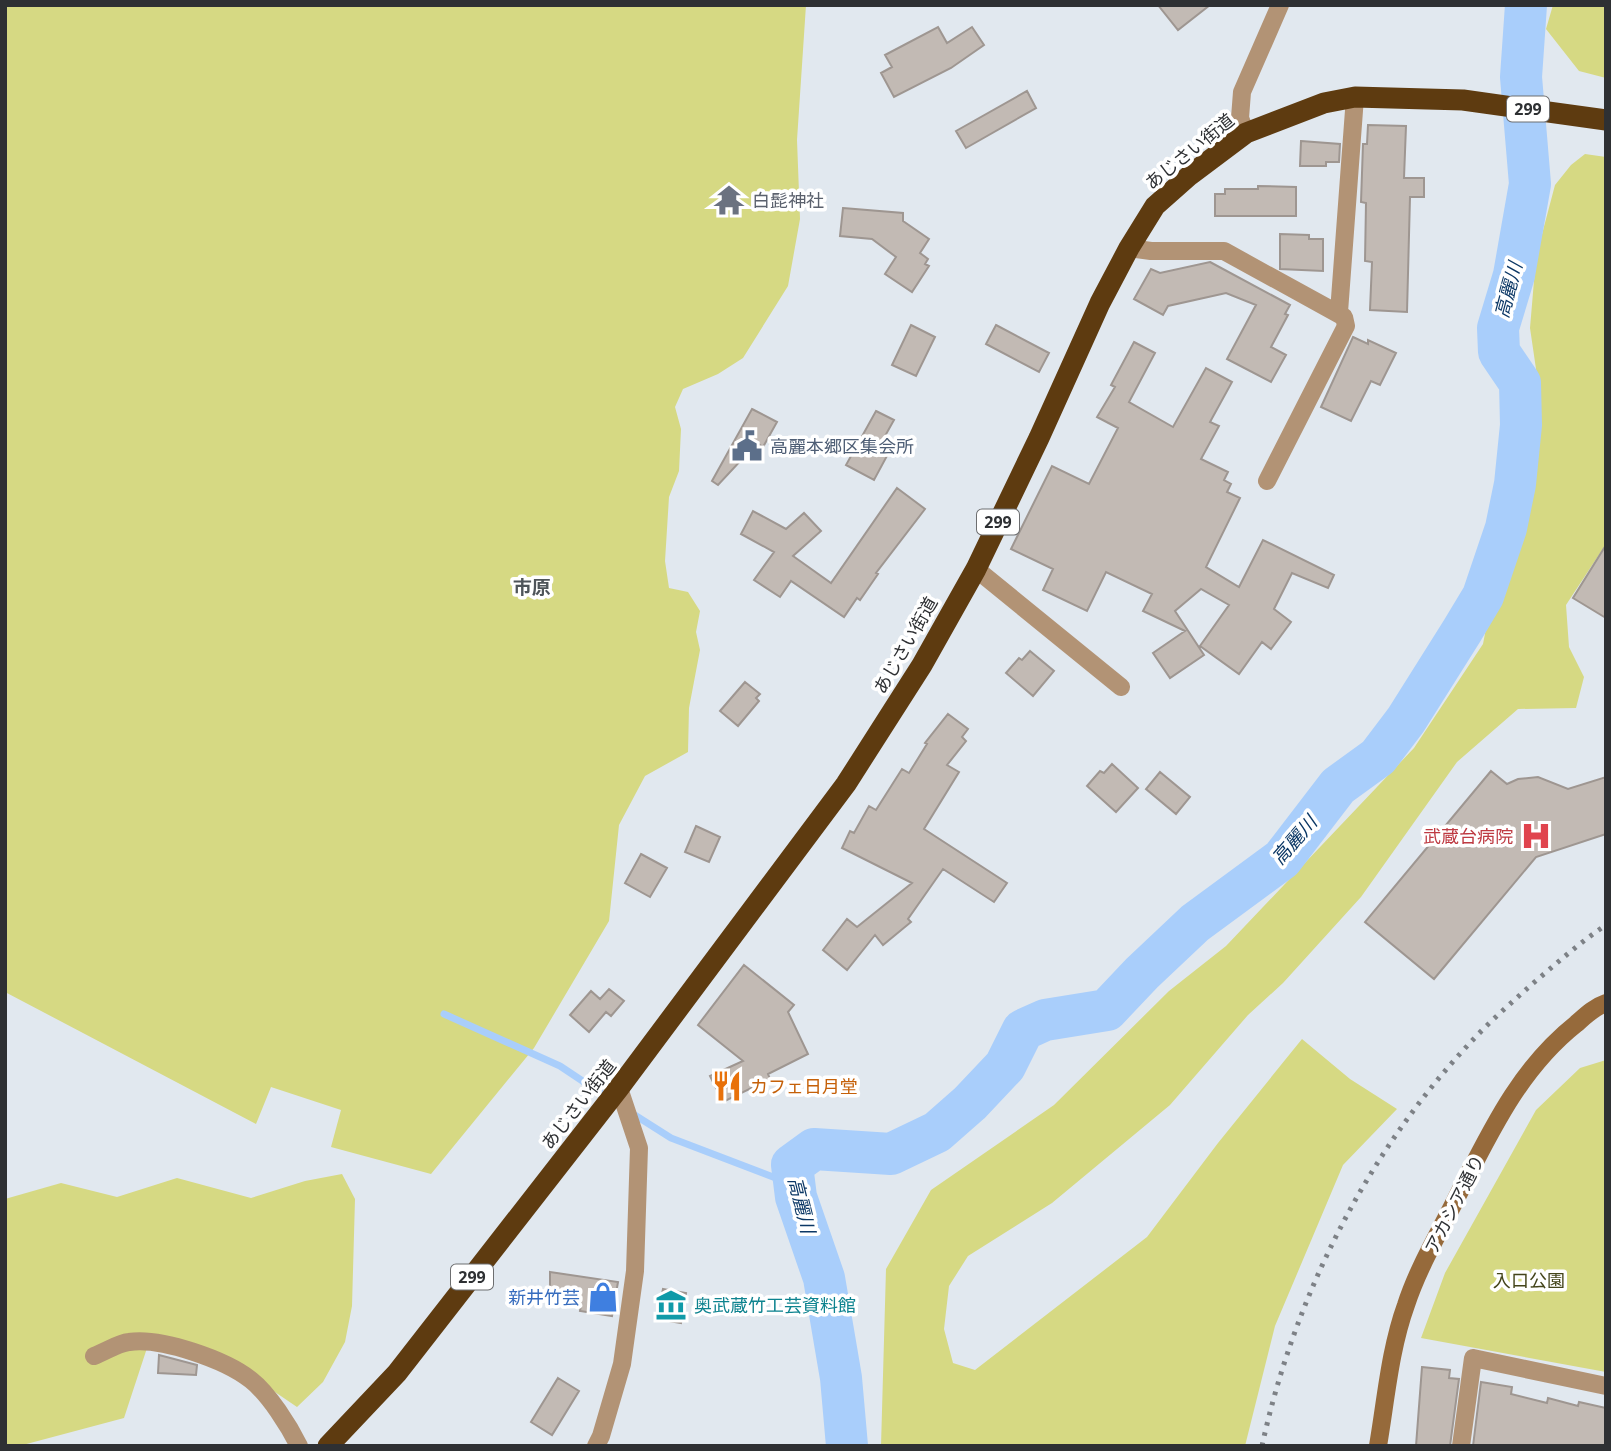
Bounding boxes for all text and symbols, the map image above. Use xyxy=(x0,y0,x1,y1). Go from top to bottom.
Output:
road number: 299 xyxy=(1507,96,1549,122)
street label: あじさい街道 xyxy=(1139,108,1239,194)
temple icon: 白髭神社 xyxy=(712,183,746,217)
place label: 白髭神社 xyxy=(752,188,824,212)
water label: 高麗川 xyxy=(1488,257,1528,321)
public building icon: 高麗本郷区集会所 xyxy=(730,429,764,463)
place label: 高麗本郷区集会所 xyxy=(770,434,914,458)
road number: 299 xyxy=(977,509,1019,534)
district label: 市原 xyxy=(513,574,551,600)
street label: あじさい街道 xyxy=(868,592,942,698)
water label: 高麗川 xyxy=(1265,808,1324,870)
hospital icon: 武蔵台病院 xyxy=(1519,819,1553,853)
place label: 武蔵台病院 xyxy=(1423,824,1513,848)
street label: あじさい街道 xyxy=(535,1054,621,1154)
restaurant icon: カフェ日月堂 xyxy=(710,1069,744,1103)
place label: カフェ日月堂 xyxy=(750,1074,858,1098)
street label: アカシア通り xyxy=(1419,1150,1489,1258)
water label: 高麗川 xyxy=(782,1174,822,1238)
road number: 299 xyxy=(451,1264,493,1289)
park label: 入口公園 xyxy=(1493,1268,1565,1292)
shop icon: 新井竹芸 xyxy=(586,1280,620,1314)
place label: 新井竹芸 xyxy=(508,1285,580,1309)
museum icon: 奥武蔵竹工芸資料館 xyxy=(654,1288,688,1322)
place label: 奥武蔵竹工芸資料館 xyxy=(694,1293,856,1317)

